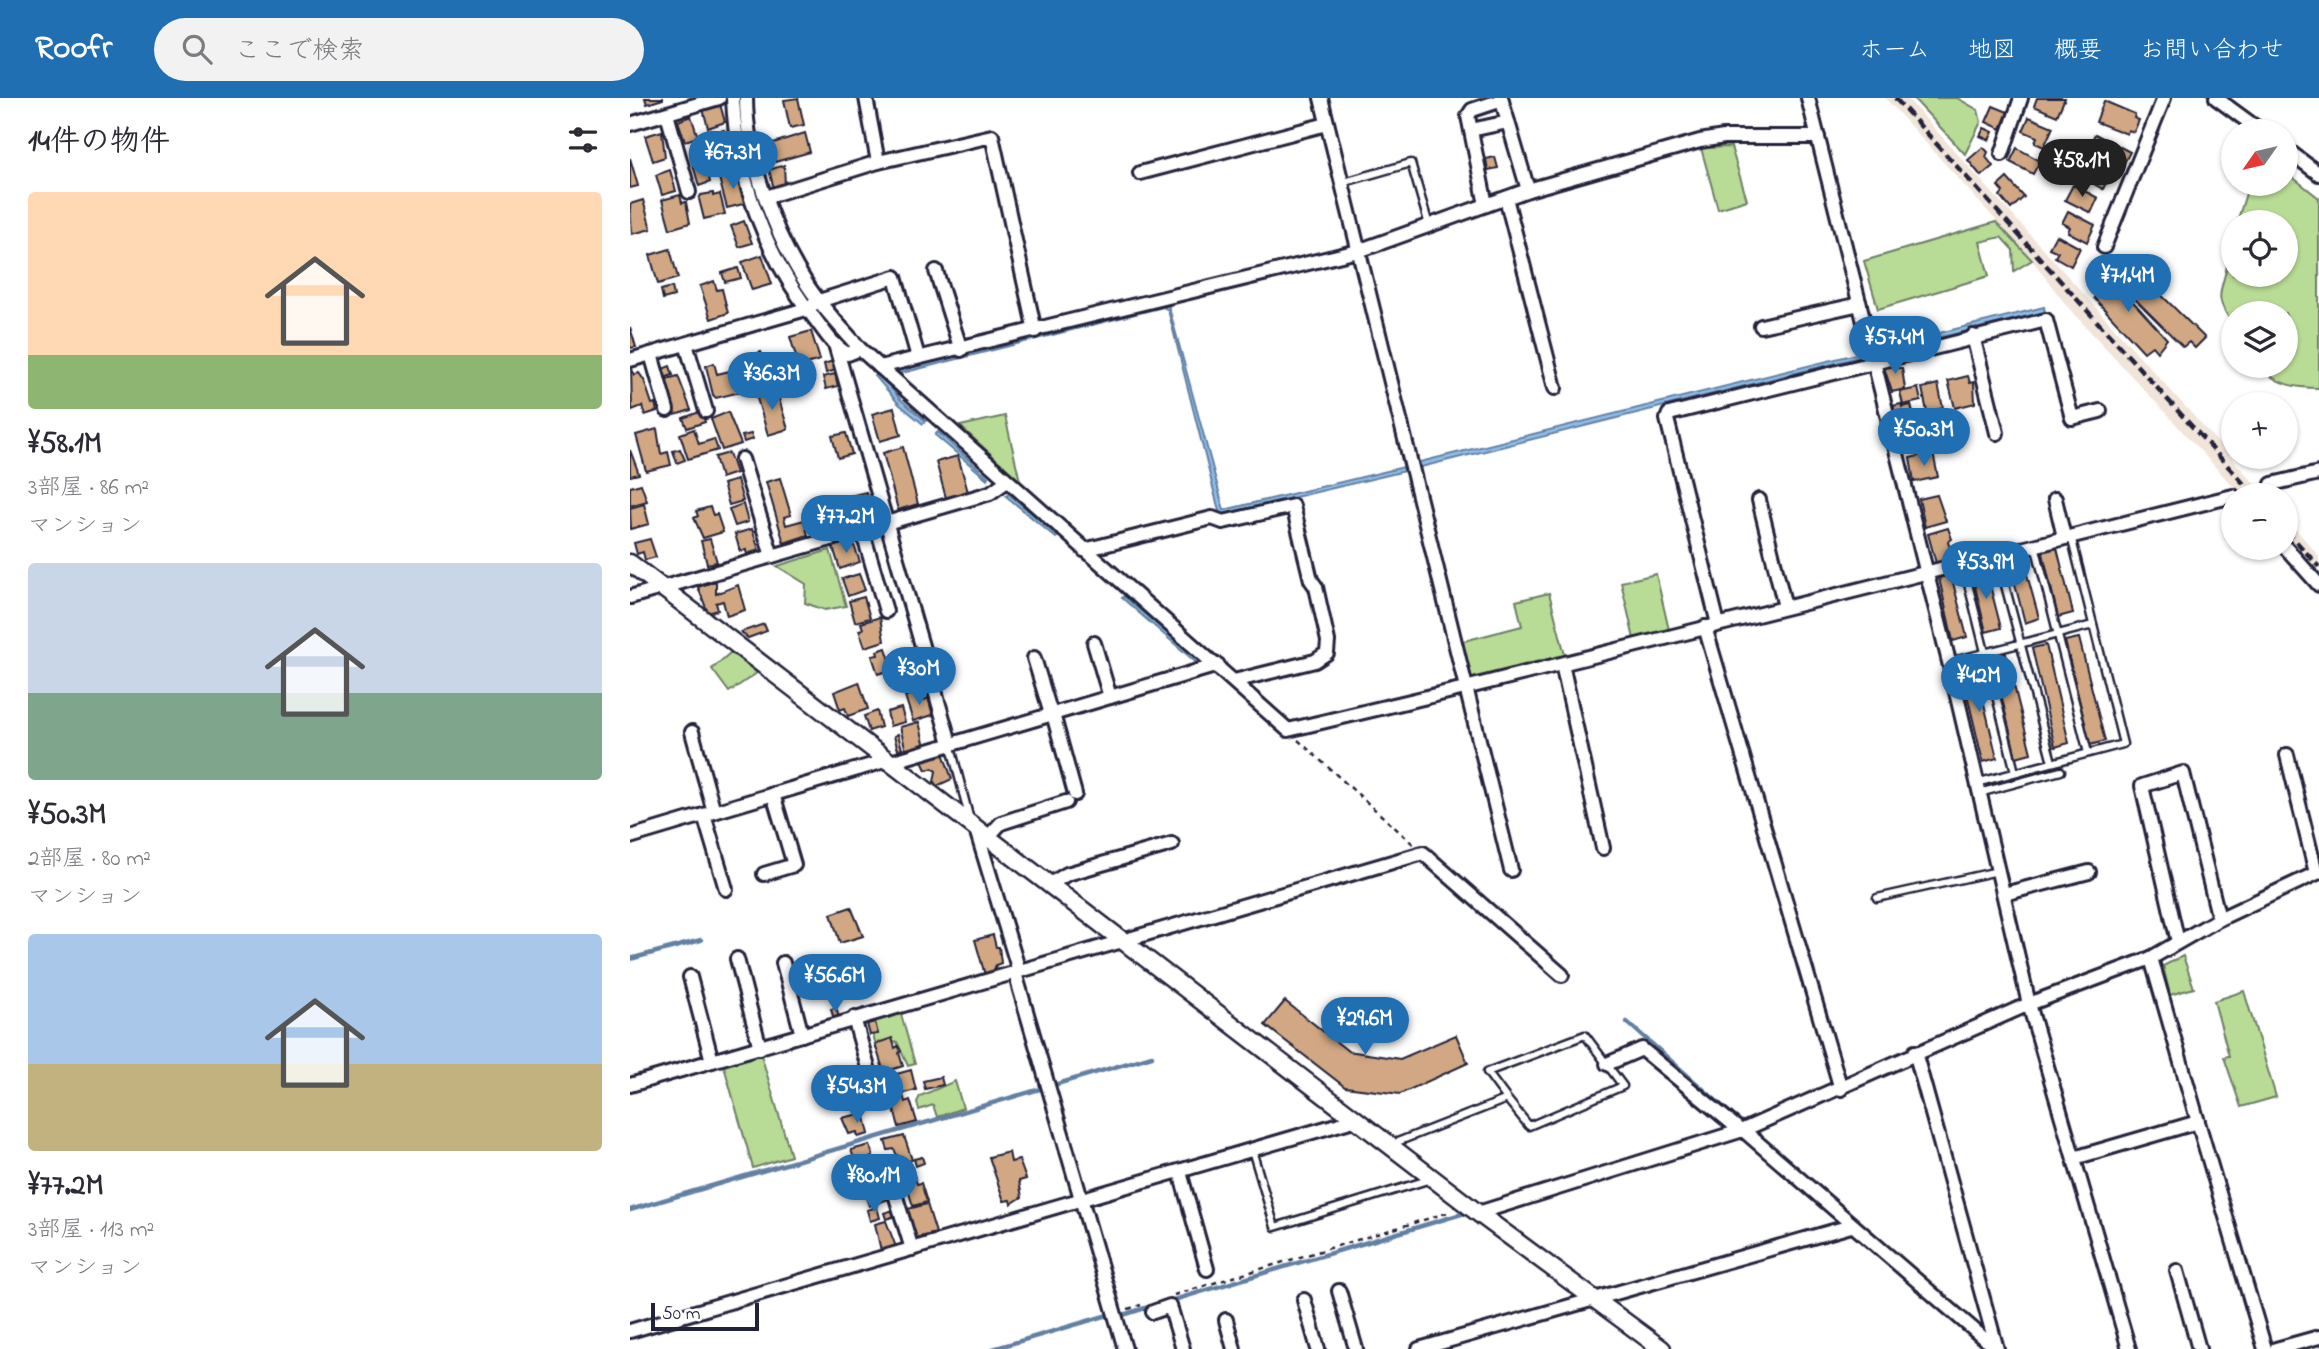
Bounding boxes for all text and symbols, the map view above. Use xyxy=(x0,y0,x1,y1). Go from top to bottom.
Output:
search box xyxy=(154,18,644,81)
text: Roofr xyxy=(35,25,112,73)
icon: search xyxy=(178,30,216,68)
text: ここで検索 xyxy=(234,33,364,71)
text: ホーム xyxy=(1859,34,1930,69)
text: 地図 xyxy=(1968,34,2016,69)
text: 概要 xyxy=(2054,34,2102,69)
text: お問い合わせ xyxy=(2140,34,2284,69)
north arrow xyxy=(2221,119,2298,196)
map controls xyxy=(2221,119,2298,560)
text: 14件の物件 xyxy=(28,121,170,165)
icon: filters xyxy=(564,121,602,159)
pin: ¥67.3M xyxy=(676,132,790,191)
text: ¥67.3M xyxy=(705,137,761,170)
pin: ¥58.1M xyxy=(2025,140,2139,199)
text: ¥58.1M xyxy=(2054,145,2110,178)
button: locate xyxy=(2221,210,2298,287)
icon: home xyxy=(252,238,378,364)
pin: ¥71.4M xyxy=(2071,254,2185,314)
text: ¥71.4M xyxy=(2101,260,2155,293)
button: layers xyxy=(2221,301,2298,378)
pin: ¥57.4M xyxy=(1838,316,1952,376)
text: ¥57.4M xyxy=(1865,322,1925,355)
pin: ¥36.3M xyxy=(715,352,829,412)
text: ¥36.3M xyxy=(744,358,800,391)
button: + xyxy=(2221,392,2298,469)
pin: ¥50.3M xyxy=(1867,408,1981,468)
text: ¥50.3M xyxy=(1894,414,1954,447)
text: ¥58.1M xyxy=(28,423,102,467)
text: 3部屋 · 86 m² xyxy=(28,472,149,505)
button: − xyxy=(2221,483,2298,560)
pin: ¥77.2M xyxy=(789,496,903,555)
text: ¥77.2M xyxy=(817,501,875,534)
text: マンション xyxy=(28,510,142,543)
pin: ¥53.9M xyxy=(1929,542,2043,601)
text: ¥53.9M xyxy=(1957,547,2015,580)
icon: home xyxy=(252,609,378,735)
pin: ¥30M xyxy=(878,648,960,707)
text: ¥30M xyxy=(898,653,940,686)
pin: ¥42M xyxy=(1938,654,2020,714)
text: ¥42M xyxy=(1957,660,2001,693)
text: ¥50.3M xyxy=(28,794,107,838)
text: 2部屋 · 80 m² xyxy=(28,843,151,876)
text: マンション xyxy=(28,881,142,914)
pin: ¥56.6M xyxy=(778,954,892,1014)
text: ¥56.6M xyxy=(804,960,866,993)
icon: home xyxy=(252,980,378,1106)
pin: ¥29.6M xyxy=(1308,998,1422,1057)
text: ¥29.6M xyxy=(1337,1003,1393,1036)
pin: ¥54.3M xyxy=(800,1066,914,1125)
text: ¥54.3M xyxy=(827,1071,887,1104)
pin: ¥80.1M xyxy=(817,1154,931,1214)
text: ¥80.1M xyxy=(847,1160,901,1193)
text: ¥77.2M xyxy=(28,1165,104,1209)
text: 3部屋 · 113 m² xyxy=(28,1214,154,1247)
text: マンション xyxy=(28,1252,142,1285)
scale bar xyxy=(651,1300,760,1332)
text: 50 m xyxy=(662,1301,701,1328)

